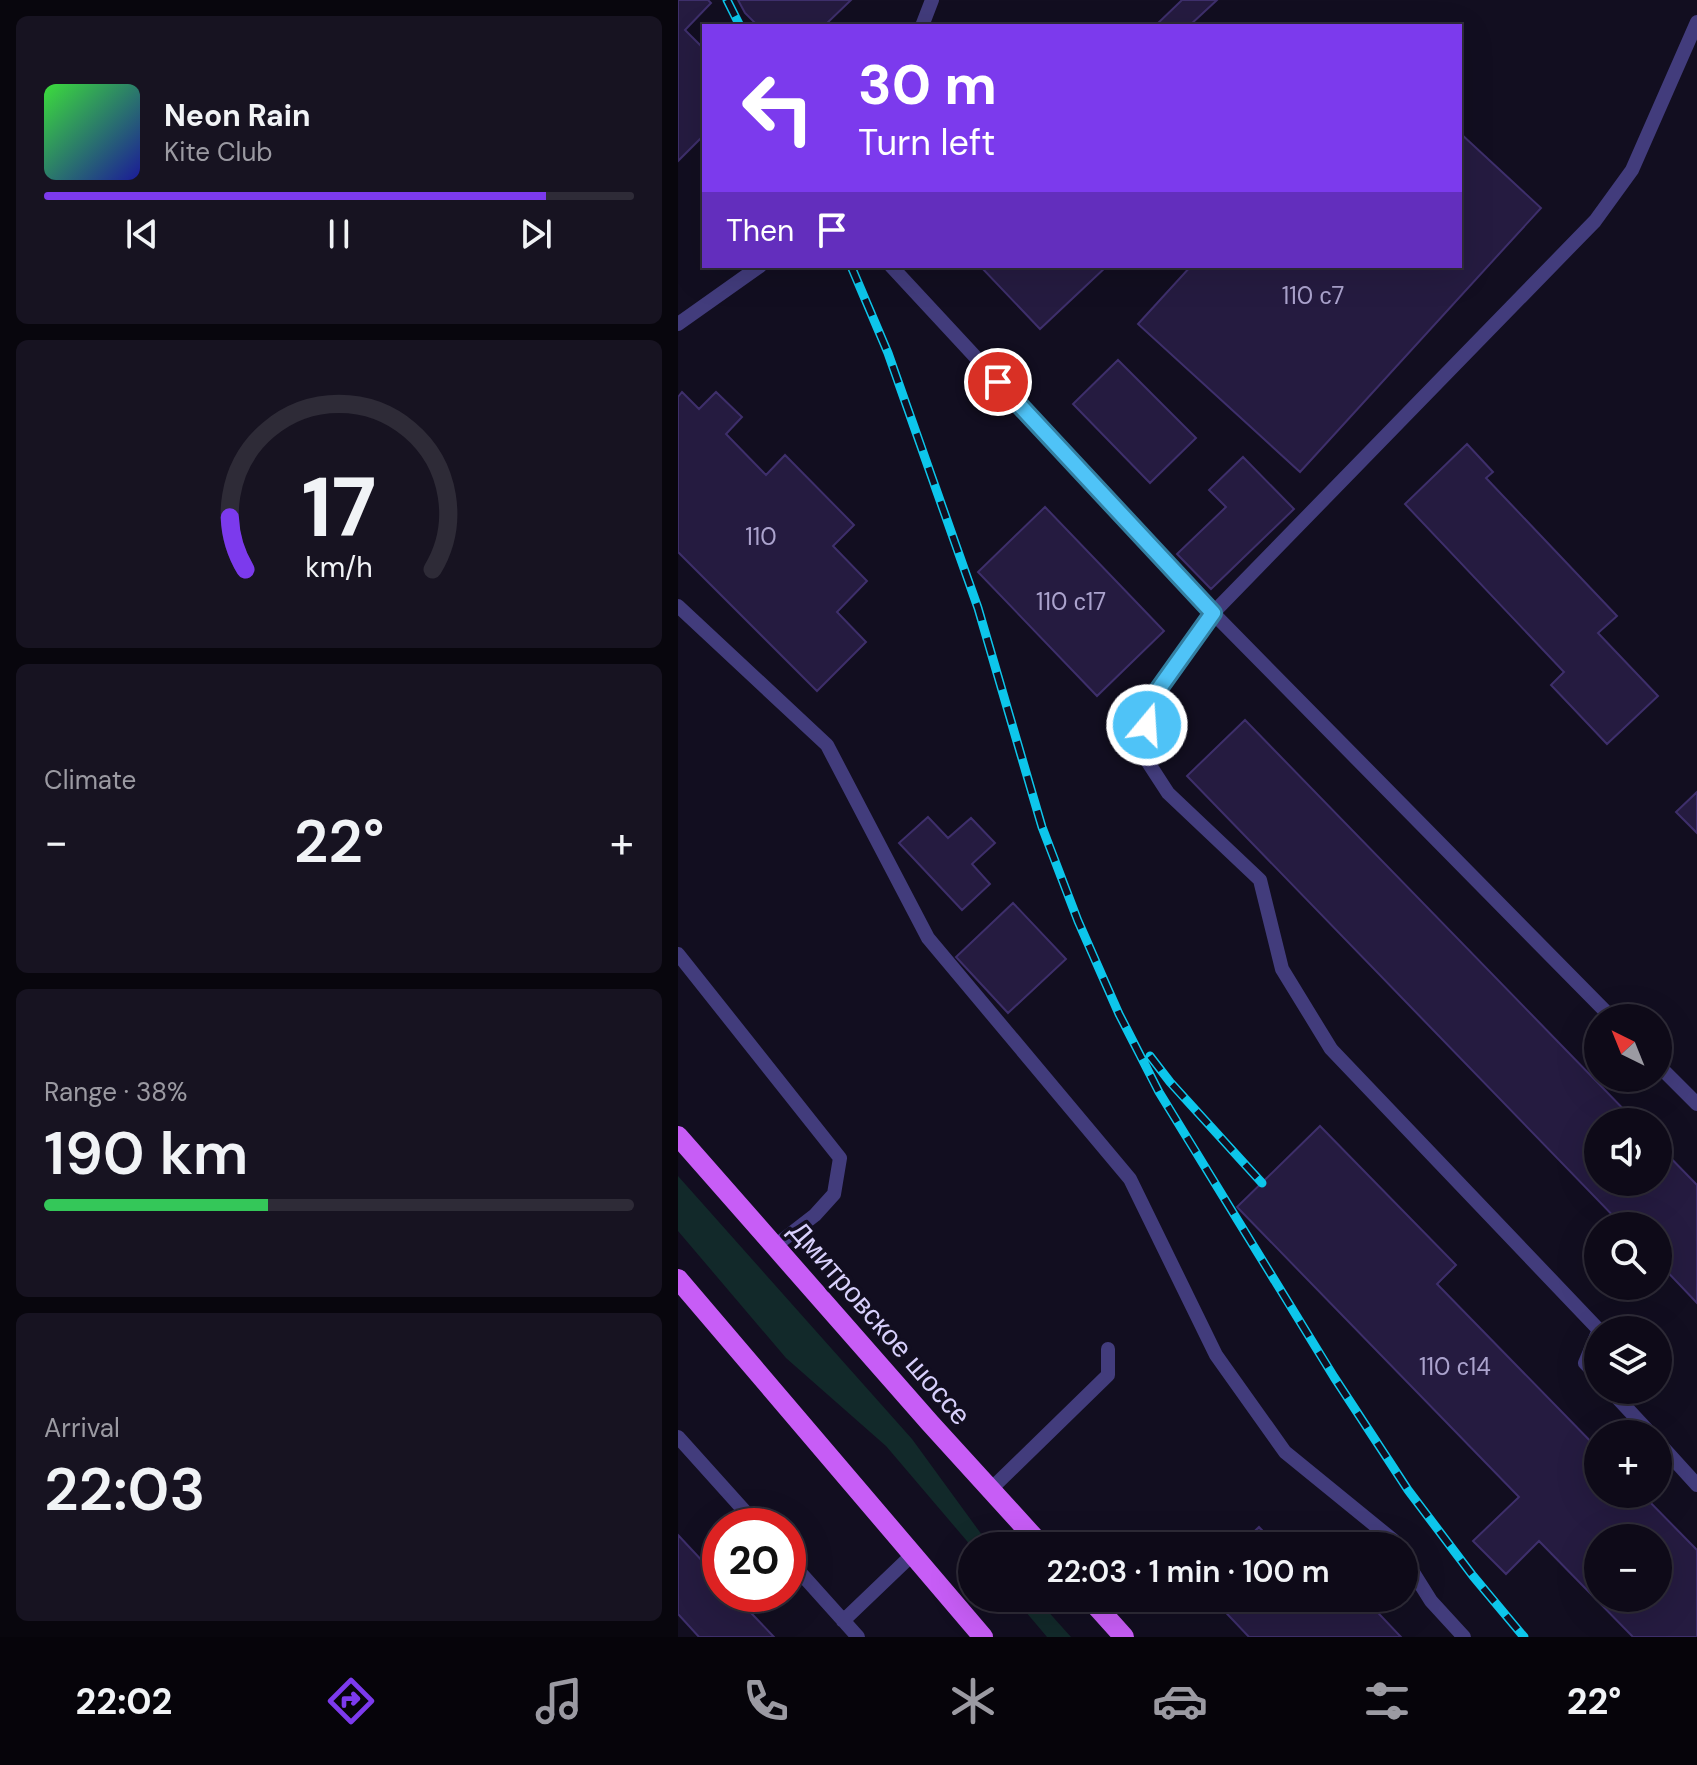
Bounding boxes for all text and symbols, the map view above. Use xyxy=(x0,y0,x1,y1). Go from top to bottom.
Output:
text: 30 m xyxy=(858,48,997,121)
icon: left xyxy=(726,56,830,160)
text: Neon Rain xyxy=(164,96,310,135)
text: Turn left xyxy=(858,119,995,166)
text: Kite Club xyxy=(164,135,273,169)
icon: arrive xyxy=(810,208,854,252)
text: Then xyxy=(726,211,794,250)
icon: previous xyxy=(120,212,164,256)
icon: pause xyxy=(317,212,361,256)
icon: next xyxy=(514,212,558,256)
house number: 110 с7 xyxy=(1282,280,1344,311)
pin xyxy=(964,348,1032,416)
icon: arrive xyxy=(976,360,1020,404)
text: 17 xyxy=(302,453,376,562)
house number: 110 xyxy=(745,521,777,552)
text: km/h xyxy=(305,549,373,586)
house number: 110 с17 xyxy=(1036,586,1106,617)
position arrow xyxy=(1105,683,1189,767)
text: Climate xyxy=(44,763,136,797)
text: 22° xyxy=(294,802,384,881)
text: − xyxy=(44,813,68,871)
text: + xyxy=(610,813,634,871)
north arrow xyxy=(1584,1004,1672,1092)
map controls xyxy=(1584,1004,1672,1612)
text: Range · 38% xyxy=(44,1075,188,1109)
button: sound xyxy=(1584,1108,1672,1196)
text: 190 km xyxy=(44,1114,248,1193)
button: search xyxy=(1584,1212,1672,1300)
street label: Дмитровское шоссе xyxy=(781,1213,979,1433)
button: layers xyxy=(1584,1316,1672,1404)
house number: 110 с14 xyxy=(1419,1351,1491,1382)
text: Arrival xyxy=(44,1411,120,1445)
button: + xyxy=(1584,1420,1672,1508)
text: 22:03 xyxy=(44,1450,205,1529)
speed limit sign: 20 xyxy=(702,1508,806,1612)
button: − xyxy=(1584,1524,1672,1612)
text: 22:03 · 1 min · 100 m xyxy=(1046,1552,1330,1591)
icon: directions xyxy=(323,1673,379,1729)
icon: music xyxy=(531,1673,587,1729)
icon: phone xyxy=(738,1673,794,1729)
icon: climate xyxy=(945,1673,1001,1729)
icon: car xyxy=(1152,1673,1208,1729)
icon: filters xyxy=(1359,1673,1415,1729)
text: 22:02 xyxy=(76,1678,172,1725)
text: 22° xyxy=(1567,1678,1621,1725)

